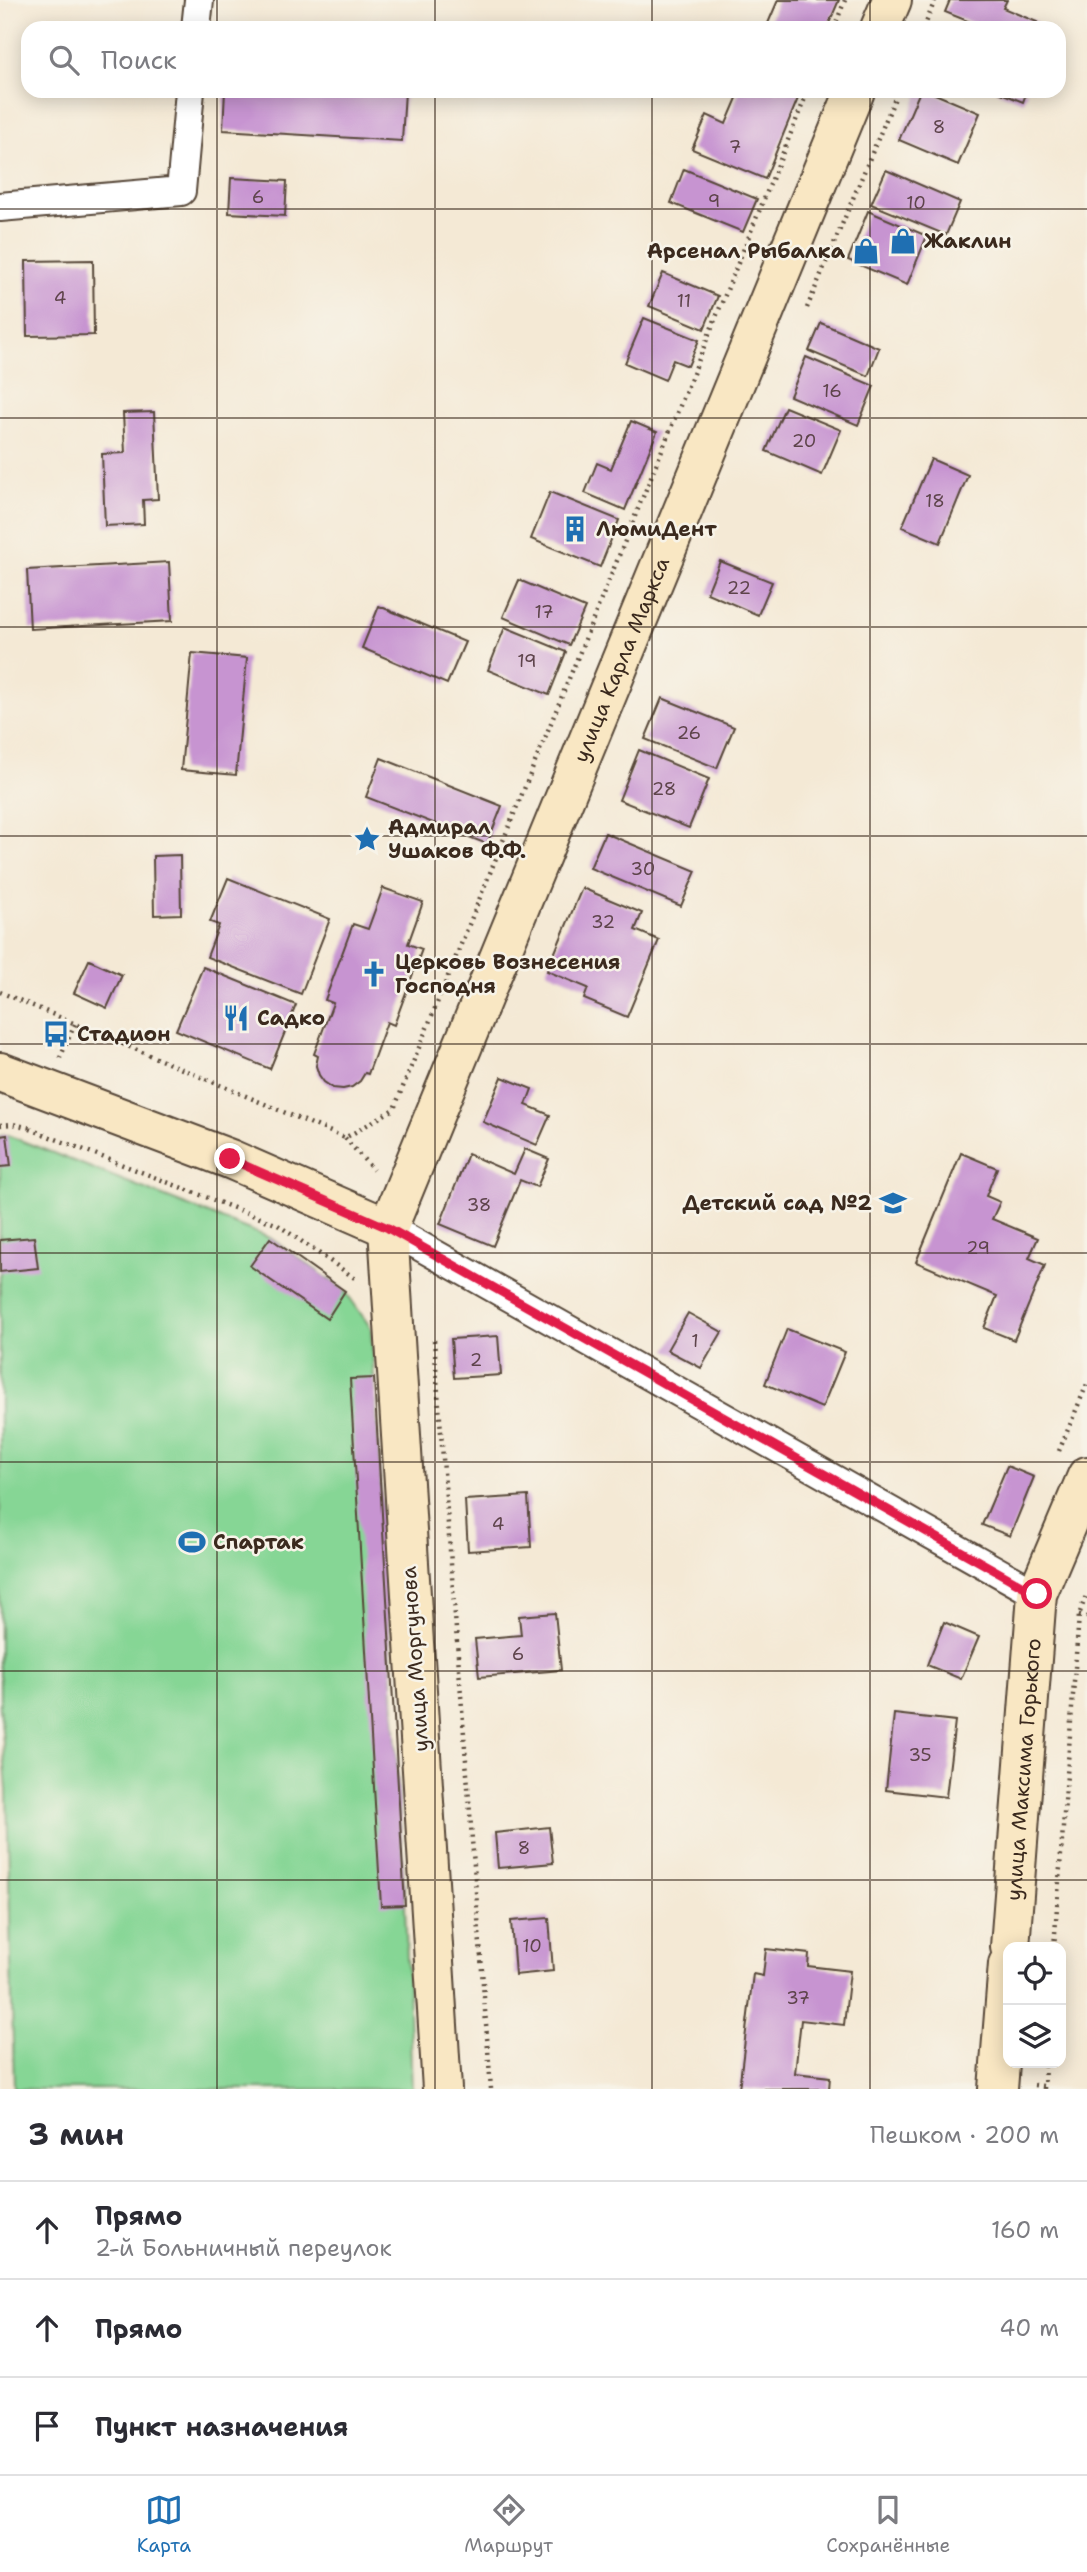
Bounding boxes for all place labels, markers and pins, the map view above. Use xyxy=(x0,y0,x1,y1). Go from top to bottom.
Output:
shop icon: Жаклин xyxy=(888,226,918,256)
place label: Жаклин xyxy=(924,227,1012,255)
shop icon: Арсенал Рыбалка xyxy=(851,236,881,266)
place label: Арсенал Рыбалка xyxy=(647,237,846,265)
building icon: ЛюмиДент xyxy=(560,514,590,544)
place label: ЛюмиДент xyxy=(596,515,717,543)
place label: Адмирал Ушаков Ф.Ф. xyxy=(388,813,526,865)
place icon: Адмирал Ушаков Ф.Ф. xyxy=(352,824,382,854)
place label: Церковь Вознесения Господня xyxy=(395,948,620,1000)
church icon: Церковь Вознесения Господня xyxy=(359,959,389,989)
restaurant icon: Садко xyxy=(221,1003,251,1033)
place label: Садко xyxy=(257,1004,325,1032)
bus stop icon: Стадион xyxy=(41,1019,71,1049)
place label: Стадион xyxy=(77,1020,171,1048)
school or university icon: Детский сад №2 xyxy=(878,1188,908,1218)
place label: Детский сад №2 xyxy=(683,1189,872,1217)
sports icon: Спартак xyxy=(177,1527,207,1557)
place label: Спартак xyxy=(213,1528,304,1556)

